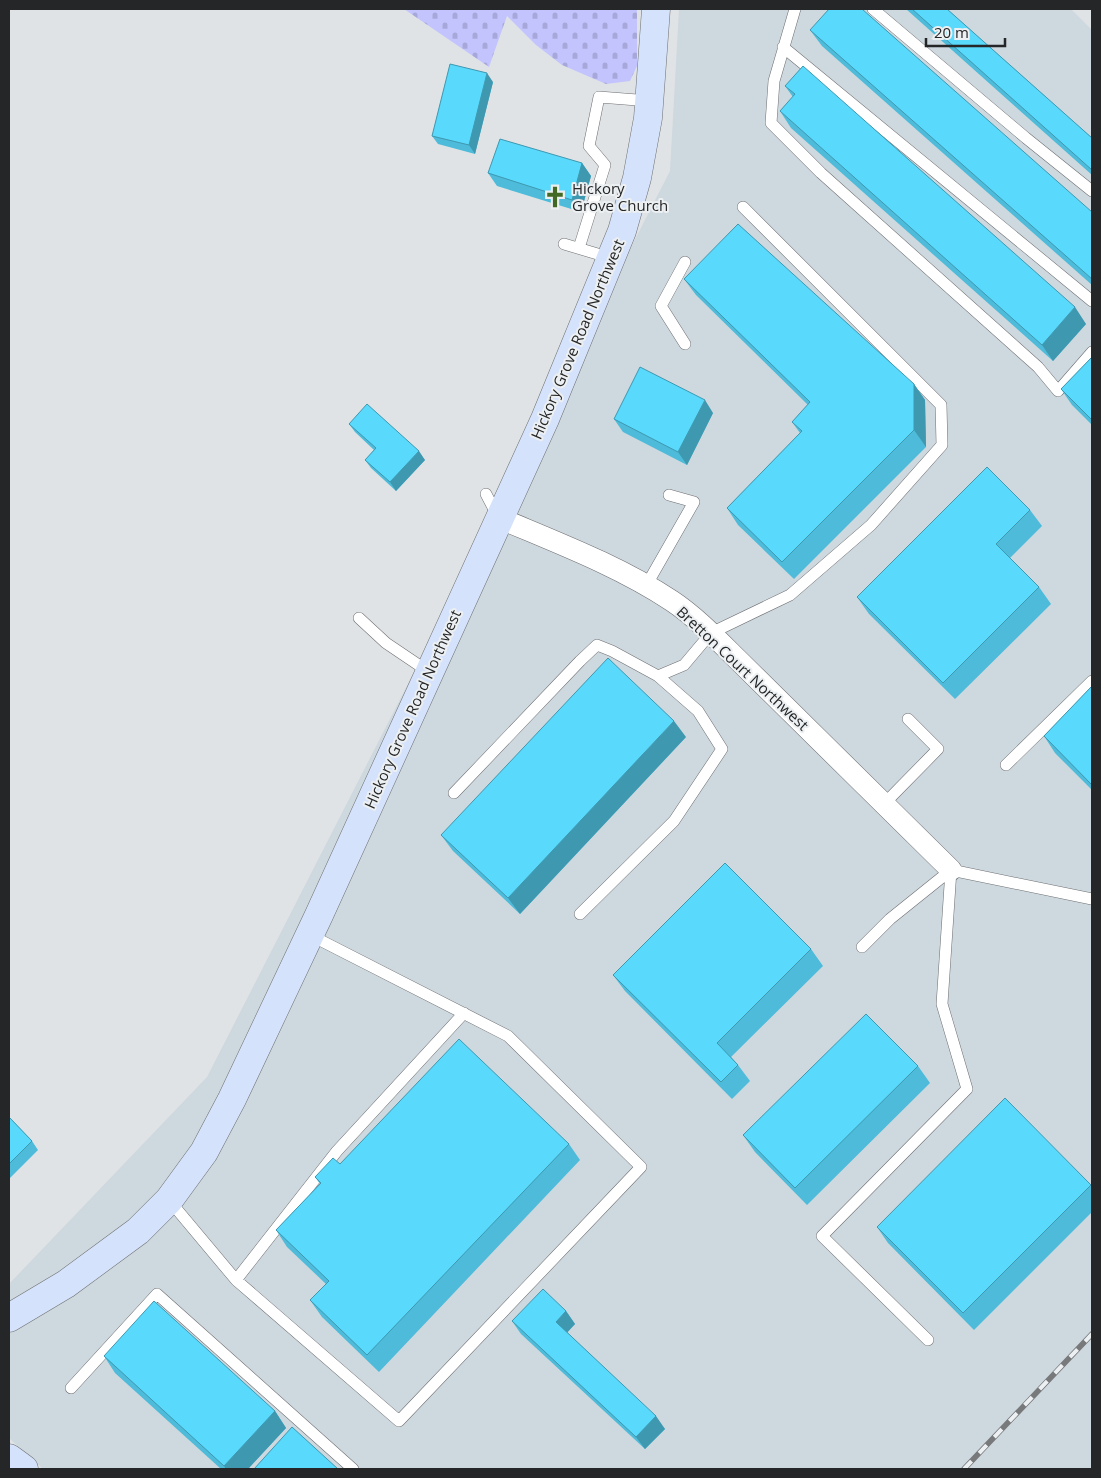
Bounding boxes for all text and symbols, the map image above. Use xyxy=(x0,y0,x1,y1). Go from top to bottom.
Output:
scale bar xyxy=(926,15,1005,47)
text: 20 m xyxy=(934,22,969,42)
place label: Hickory Grove Church xyxy=(572,178,668,215)
church icon: Hickory Grove Church xyxy=(542,184,568,210)
street label: Hickory Grove Road Northwest xyxy=(526,236,628,442)
street label: Bretton Court Northwest xyxy=(673,601,813,735)
street label: Hickory Grove Road Northwest xyxy=(359,606,465,812)

